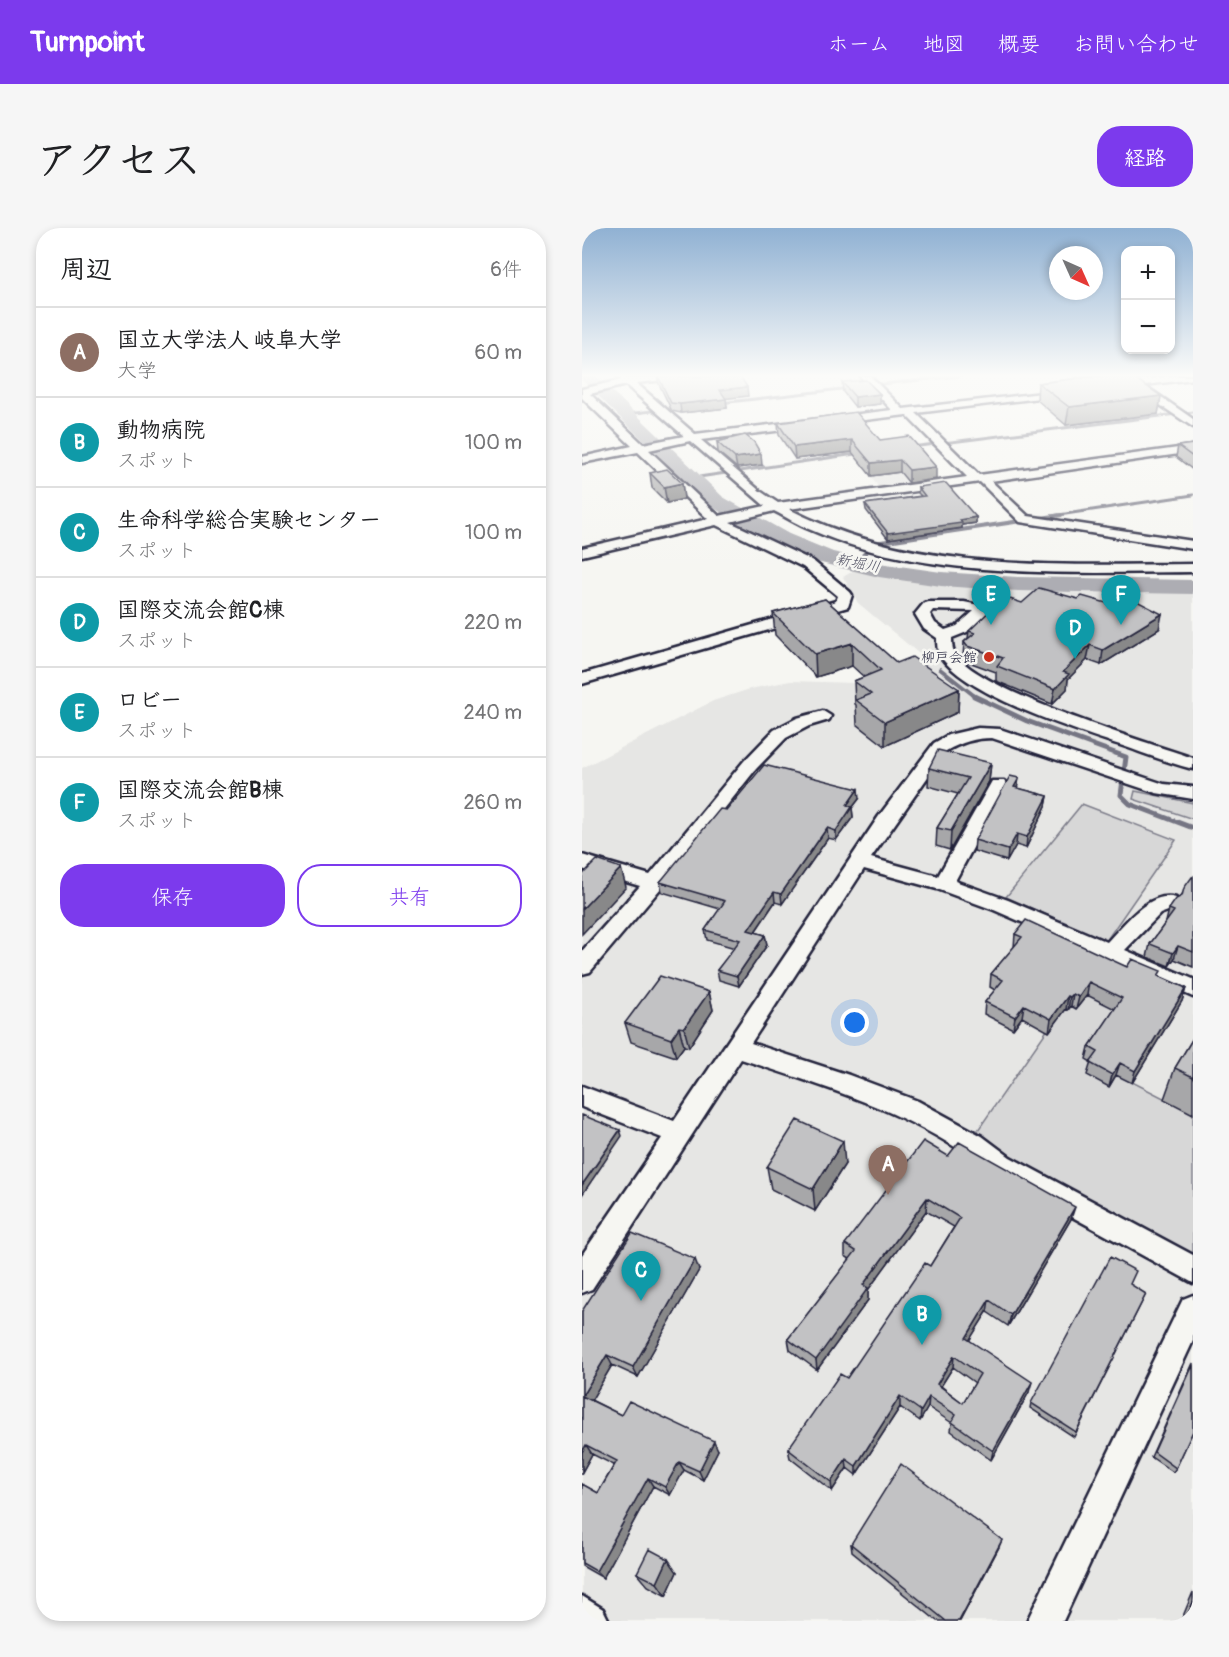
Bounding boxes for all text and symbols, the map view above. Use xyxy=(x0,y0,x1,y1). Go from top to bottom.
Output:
text: Turnpoint xyxy=(30,25,144,60)
text: ホーム xyxy=(828,31,890,58)
text: 地図 xyxy=(923,31,965,58)
text: 概要 xyxy=(998,31,1040,58)
text: お問い合わせ xyxy=(1073,31,1199,58)
button: 経路 xyxy=(1097,126,1193,187)
text: アクセス xyxy=(36,135,201,187)
north arrow xyxy=(1049,246,1103,300)
map controls xyxy=(1121,246,1175,354)
button: + xyxy=(1121,246,1175,300)
text: 周辺 xyxy=(60,254,112,286)
text: 6件 xyxy=(490,257,522,282)
button: − xyxy=(1121,300,1175,354)
text: 国立大学法人 岐阜大学 xyxy=(117,326,342,354)
text: A xyxy=(73,340,86,365)
text: 60 m xyxy=(475,340,522,365)
text: 大学 xyxy=(117,358,157,383)
text: 動物病院 xyxy=(117,416,205,444)
text: B xyxy=(74,430,85,455)
text: 100 m xyxy=(465,430,522,455)
text: スポット xyxy=(117,448,197,473)
text: 生命科学総合実験センター xyxy=(117,506,381,534)
text: C xyxy=(73,520,86,545)
text: 100 m xyxy=(465,520,522,545)
text: スポット xyxy=(117,538,197,563)
water label: 新堀川 xyxy=(834,550,882,577)
pin: E xyxy=(972,576,1010,625)
pin: F xyxy=(1102,576,1140,625)
text: 国際交流会館C棟 xyxy=(117,596,285,624)
text: D xyxy=(73,610,86,635)
text: 220 m xyxy=(464,610,522,635)
pin: D xyxy=(1056,610,1094,659)
text: スポット xyxy=(117,628,197,653)
place label: 柳戸会館 xyxy=(921,649,977,666)
marker: 柳戸会館 xyxy=(982,650,996,664)
text: ロビー xyxy=(117,686,182,714)
text: E xyxy=(74,700,85,725)
text: 240 m xyxy=(463,700,522,725)
text: スポット xyxy=(117,718,197,743)
text: 国際交流会館B棟 xyxy=(117,776,283,804)
text: F xyxy=(73,790,86,815)
text: 260 m xyxy=(463,790,522,815)
text: スポット xyxy=(117,808,197,833)
button: 保存 xyxy=(60,864,285,927)
button: 共有 xyxy=(297,864,522,927)
your location xyxy=(840,1008,869,1037)
pin: A xyxy=(868,1146,908,1195)
pin: C xyxy=(622,1252,660,1301)
pin: B xyxy=(902,1296,942,1345)

